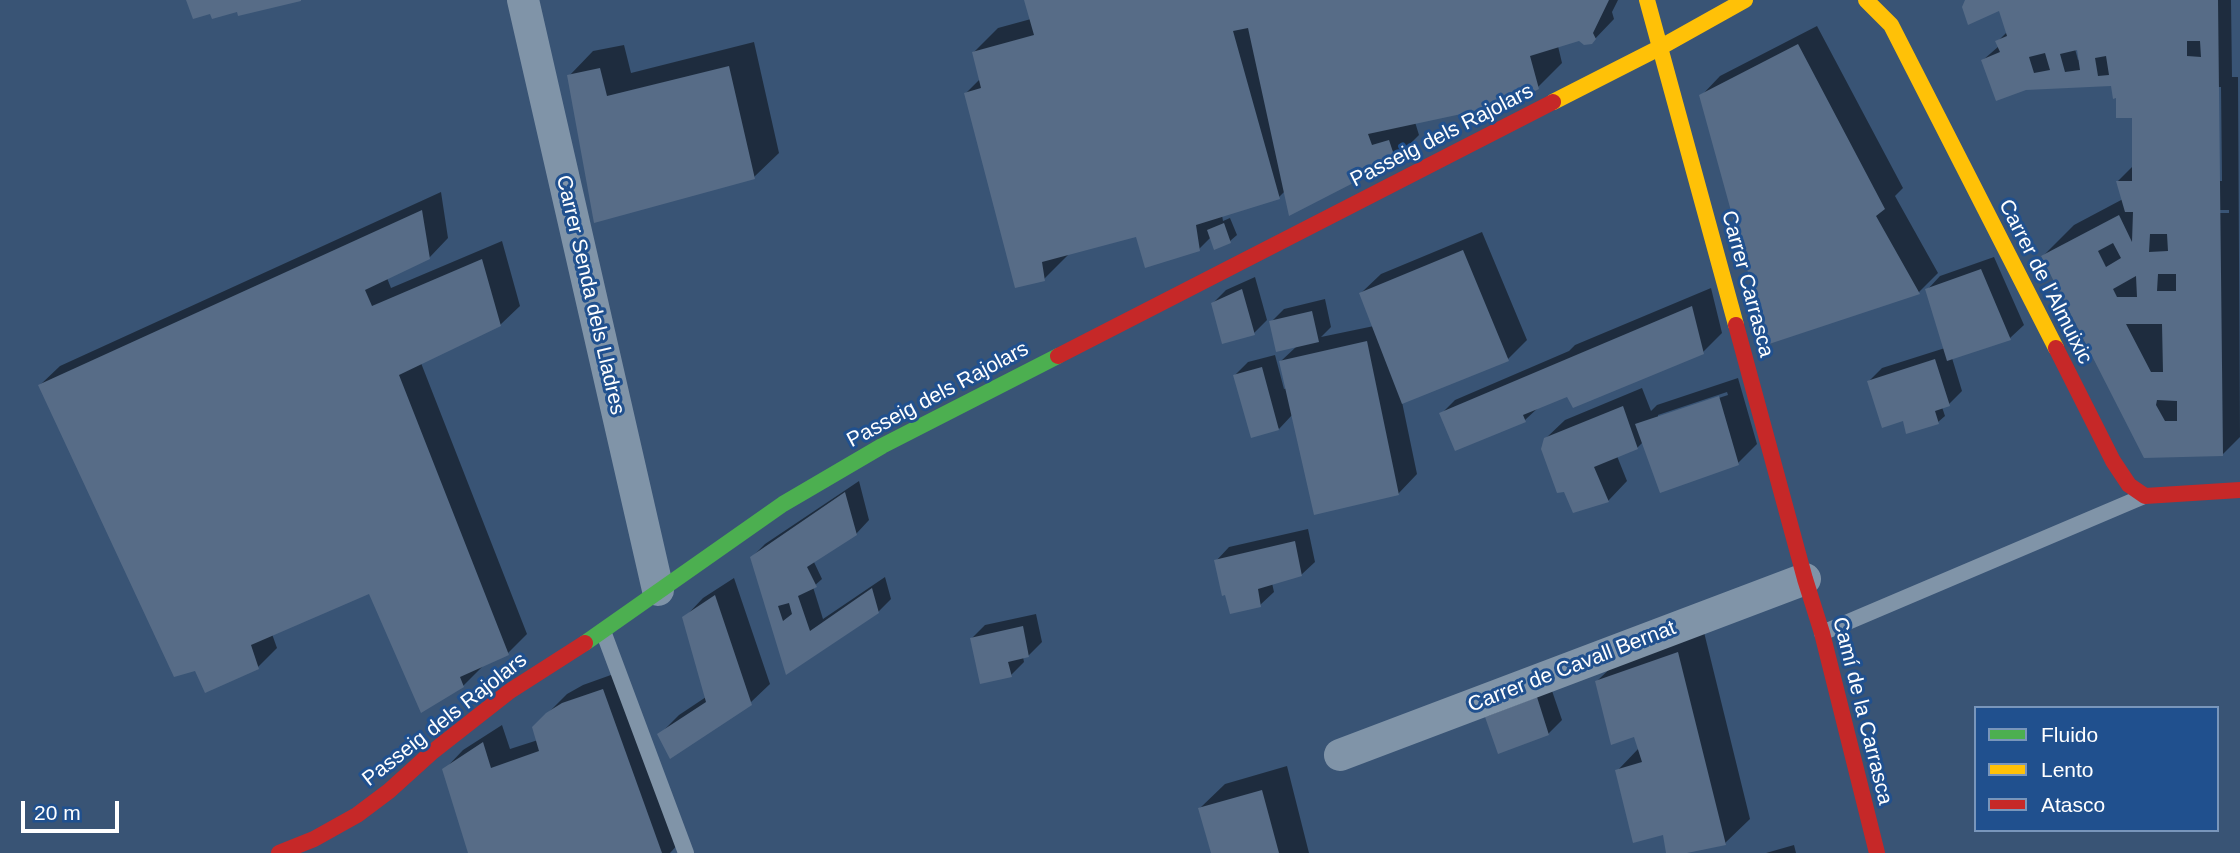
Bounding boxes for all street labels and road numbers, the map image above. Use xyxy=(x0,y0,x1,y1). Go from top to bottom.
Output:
street label: Passeig dels Rajolars xyxy=(1346,79,1538,193)
street label: Carrer Senda dels Lladres xyxy=(550,173,630,417)
street label: Carrer de l'Almuixic xyxy=(1993,195,2097,369)
street label: Carrer Carrasca xyxy=(1715,208,1779,360)
street label: Passeig dels Rajolars xyxy=(843,336,1033,454)
street label: Camí de la Carrasca xyxy=(1826,615,1898,807)
street label: Carrer de Cavall Bernat xyxy=(1465,616,1679,718)
street label: Passeig dels Rajolars xyxy=(358,648,532,792)

